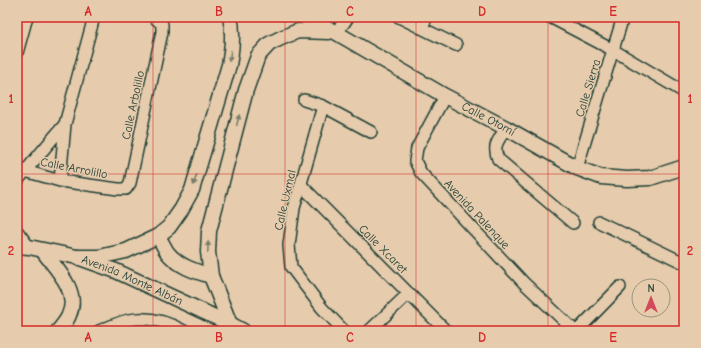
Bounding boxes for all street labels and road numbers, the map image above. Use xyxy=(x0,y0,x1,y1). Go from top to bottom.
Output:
street label: Calle Sierra xyxy=(573,57,603,119)
street label: Calle Arbolillo xyxy=(119,69,147,141)
street label: Calle Otomí xyxy=(459,99,518,139)
street label: Calle Arrolillo xyxy=(39,155,109,181)
street label: Calle Uxmal xyxy=(271,168,299,232)
street label: Avenida Palenque xyxy=(441,176,513,252)
street label: Calle Xcaret xyxy=(356,222,411,277)
street label: Avenida Monte Albán xyxy=(80,252,185,308)

